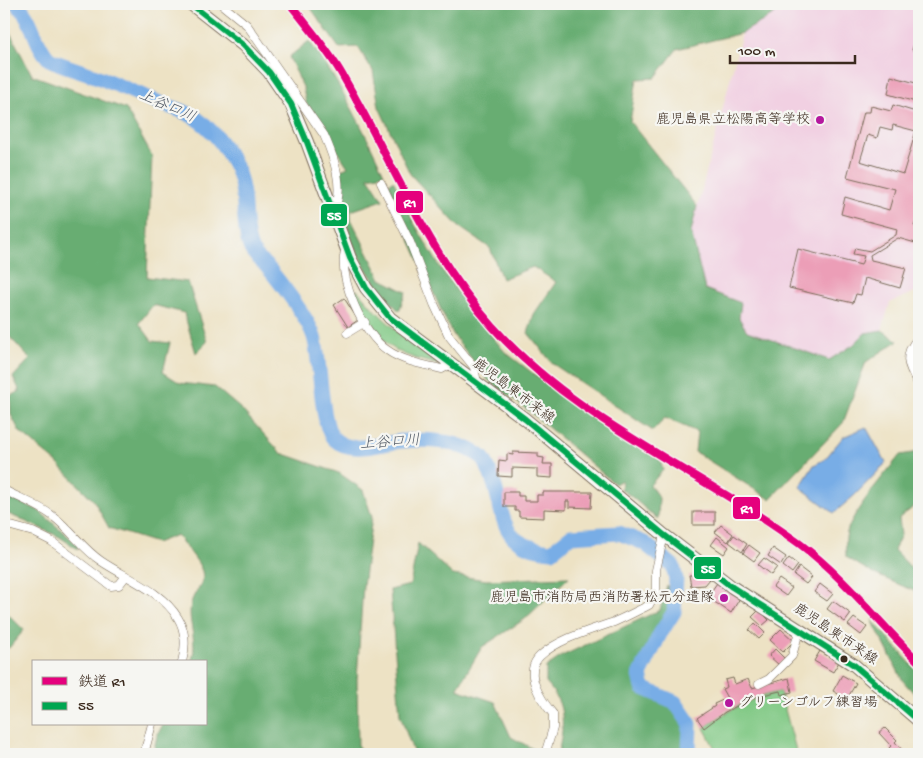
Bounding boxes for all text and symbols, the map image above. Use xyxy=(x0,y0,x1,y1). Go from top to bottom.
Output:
scale bar xyxy=(730,32,856,64)
text: 100 m xyxy=(737,43,776,61)
water label: 上谷口川 xyxy=(136,87,198,127)
place label: 鹿児島県立松陽高等学校 xyxy=(656,112,810,129)
marker: 鹿児島県立松陽高等学校 xyxy=(814,114,826,126)
line badge: R1 xyxy=(395,190,424,214)
text: R1 xyxy=(403,196,417,213)
line badge: 55 xyxy=(320,203,348,227)
text: 55 xyxy=(327,209,342,226)
street label: 鹿児島東市来線 xyxy=(469,356,557,428)
water label: 上谷口川 xyxy=(359,432,421,454)
line badge: R1 xyxy=(732,496,761,520)
text: R1 xyxy=(740,502,754,519)
line badge: 55 xyxy=(693,556,722,580)
text: 55 xyxy=(701,562,716,579)
place label: 鹿児島市消防局西消防署松元分遣隊 xyxy=(490,590,714,607)
marker: 鹿児島市消防局西消防署松元分遣隊 xyxy=(718,592,730,604)
street label: 鹿児島東市来線 xyxy=(790,601,880,669)
unlabelled marker xyxy=(839,654,849,664)
legend xyxy=(32,660,208,726)
text: 鉄道 R1 xyxy=(78,674,125,692)
place label: グリーンゴルフ練習場 xyxy=(739,695,878,712)
marker: グリーンゴルフ練習場 xyxy=(723,697,735,709)
text: 55 xyxy=(78,698,94,716)

